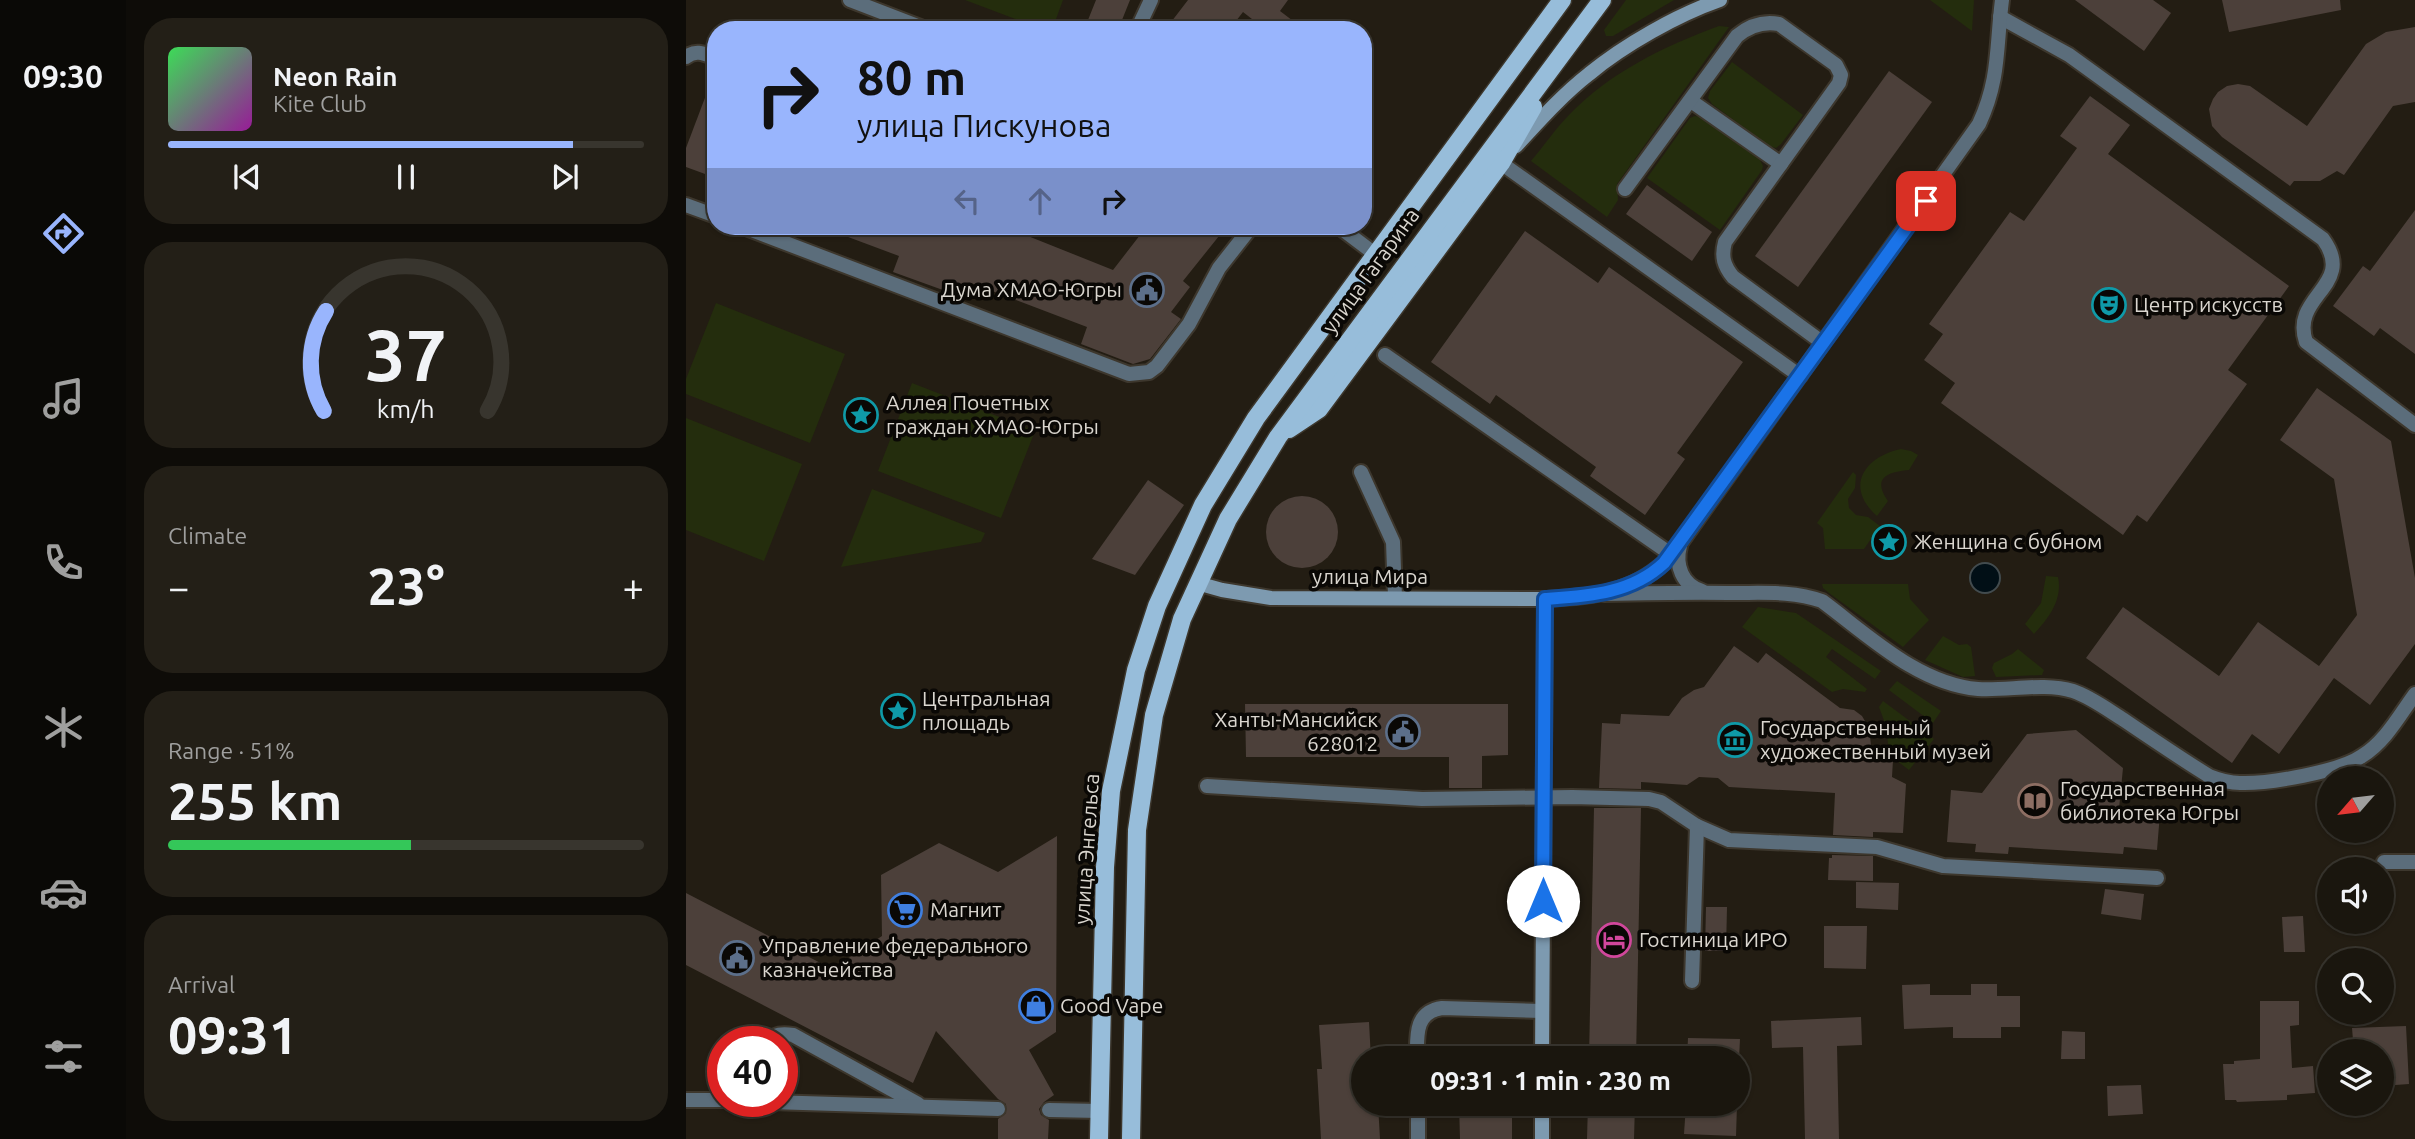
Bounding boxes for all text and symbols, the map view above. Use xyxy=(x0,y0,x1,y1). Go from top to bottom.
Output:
icon: right xyxy=(742,49,833,140)
text: 80 m xyxy=(857,49,966,104)
text: 09:30 xyxy=(23,58,103,94)
text: Neon Rain xyxy=(273,62,398,91)
text: Kite Club xyxy=(273,91,367,116)
text: улица Пискунова xyxy=(857,107,1111,143)
icon: previous xyxy=(228,158,266,196)
icon: pause xyxy=(387,158,425,196)
icon: next xyxy=(546,158,584,196)
pin xyxy=(1896,171,1956,231)
icon: left xyxy=(948,182,986,220)
icon: ahead xyxy=(1021,182,1059,220)
icon: right xyxy=(1094,182,1132,220)
icon: arrive xyxy=(1907,182,1945,220)
street label: улица Гагарина xyxy=(1317,203,1424,338)
icon: directions xyxy=(39,209,88,258)
public building icon: Дума ХМАО-Югры xyxy=(1128,271,1166,309)
place label: Дума ХМАО-Югры xyxy=(941,277,1122,301)
theatre icon: Центр искусств xyxy=(2090,286,2128,324)
place label: Центр искусств xyxy=(2134,292,2283,316)
text: 37 xyxy=(365,314,447,396)
icon: music xyxy=(39,374,88,423)
place label: Аллея Почетных граждан ХМАО-Югры xyxy=(886,390,1099,438)
text: km/h xyxy=(377,395,435,423)
place icon: Аллея Почетных граждан ХМАО-Югры xyxy=(842,396,880,434)
text: Climate xyxy=(168,523,247,548)
place icon: Женщина с бубном xyxy=(1870,523,1908,561)
place label: Женщина с бубном xyxy=(1914,529,2102,553)
icon: phone xyxy=(39,538,88,587)
text: 23° xyxy=(367,557,445,615)
street label: улица Мира xyxy=(1312,564,1428,588)
text: − xyxy=(168,566,189,608)
text: + xyxy=(623,566,644,608)
place label: Центральная площадь xyxy=(922,686,1051,734)
place icon: Центральная площадь xyxy=(879,692,917,730)
icon: climate xyxy=(39,703,88,752)
place label: Ханты-Мансийск 628012 xyxy=(1214,707,1378,755)
public building icon: Ханты-Мансийск 628012 xyxy=(1384,713,1422,751)
place label: Государственный художественный музей xyxy=(1760,715,1991,763)
museum icon: Государственный художественный музей xyxy=(1716,721,1754,759)
text: Range · 51% xyxy=(168,738,295,763)
north arrow xyxy=(2317,766,2394,844)
map controls xyxy=(2317,766,2394,1116)
text: 255 km xyxy=(168,772,342,830)
street label: улица Энгельса xyxy=(1069,773,1103,925)
place label: Государственная библиотека Югры xyxy=(2060,776,2239,824)
library icon: Государственная библиотека Югры xyxy=(2016,782,2054,820)
button: sound xyxy=(2317,857,2394,934)
position arrow xyxy=(1506,864,1580,938)
icon: car xyxy=(39,868,88,917)
supermarket icon: Магнит xyxy=(886,891,924,929)
place label: Магнит xyxy=(930,897,1002,921)
hotel icon: Гостиница ИРО xyxy=(1595,921,1633,959)
place label: Гостиница ИРО xyxy=(1639,927,1788,951)
place label: Управление федерального казначейства xyxy=(762,933,1028,981)
public building icon: Управление федерального казначейства xyxy=(718,939,756,977)
button: search xyxy=(2317,948,2394,1025)
text: Arrival xyxy=(168,972,235,997)
shop icon: Good Vape xyxy=(1017,987,1055,1025)
place label: Good Vape xyxy=(1060,993,1163,1017)
text: 09:31 xyxy=(168,1006,298,1064)
speed limit sign: 40 xyxy=(707,1026,798,1117)
icon: filters xyxy=(39,1032,88,1081)
button: layers xyxy=(2317,1039,2394,1116)
text: 09:31 · 1 min · 230 m xyxy=(1430,1066,1671,1095)

